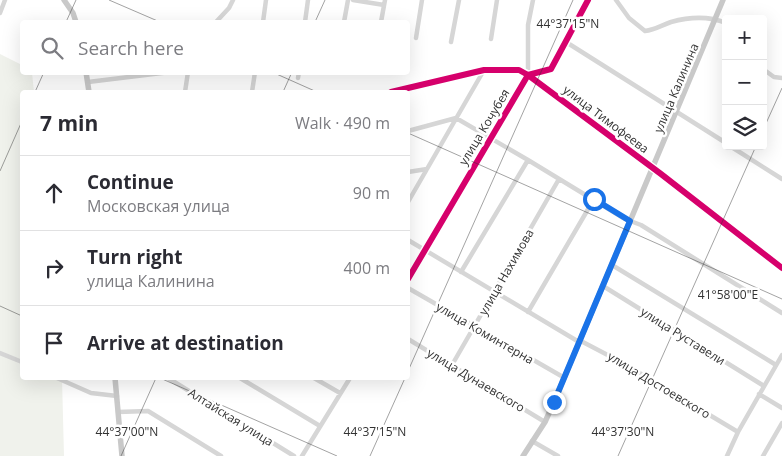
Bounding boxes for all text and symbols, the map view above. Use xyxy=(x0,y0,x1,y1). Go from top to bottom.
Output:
text: 44°37'15"N xyxy=(537,15,599,32)
map controls xyxy=(722,15,767,150)
button: + xyxy=(722,15,767,60)
search box xyxy=(20,20,410,75)
icon: search xyxy=(38,34,66,62)
text: Search here xyxy=(78,35,184,61)
street label: улица Калинина xyxy=(649,41,703,135)
button: − xyxy=(722,60,767,105)
street label: улица Тимофеева xyxy=(559,81,653,157)
street label: улица Кочубея xyxy=(455,86,513,168)
button: layers xyxy=(722,105,767,150)
text: 7 min xyxy=(40,109,98,137)
text: Walk · 490 m xyxy=(295,112,390,134)
text: Continue xyxy=(87,169,174,195)
icon: ahead xyxy=(40,179,68,207)
text: 90 m xyxy=(353,182,390,204)
route start xyxy=(583,188,606,211)
text: Московская улица xyxy=(87,195,230,217)
street label: улица Нахимова xyxy=(474,226,538,318)
text: Turn right xyxy=(87,244,182,270)
icon: right xyxy=(40,254,68,282)
text: 400 m xyxy=(344,257,390,279)
text: улица Калинина xyxy=(87,270,215,292)
text: 41°58'00"E xyxy=(698,286,758,303)
street label: улица Коминтерна xyxy=(433,298,537,368)
street label: улица Руставели xyxy=(637,303,729,369)
icon: arrive xyxy=(40,329,68,357)
text: Arrive at destination xyxy=(87,330,284,356)
street label: улица Дунаевского xyxy=(424,344,528,416)
street label: улица Достоевского xyxy=(604,348,714,422)
street label: Алтайская улица xyxy=(185,384,277,450)
route end xyxy=(543,391,566,414)
text: 44°37'00"N xyxy=(96,423,158,440)
text: 44°37'15"N xyxy=(344,423,406,440)
text: 44°37'30"N xyxy=(592,423,654,440)

